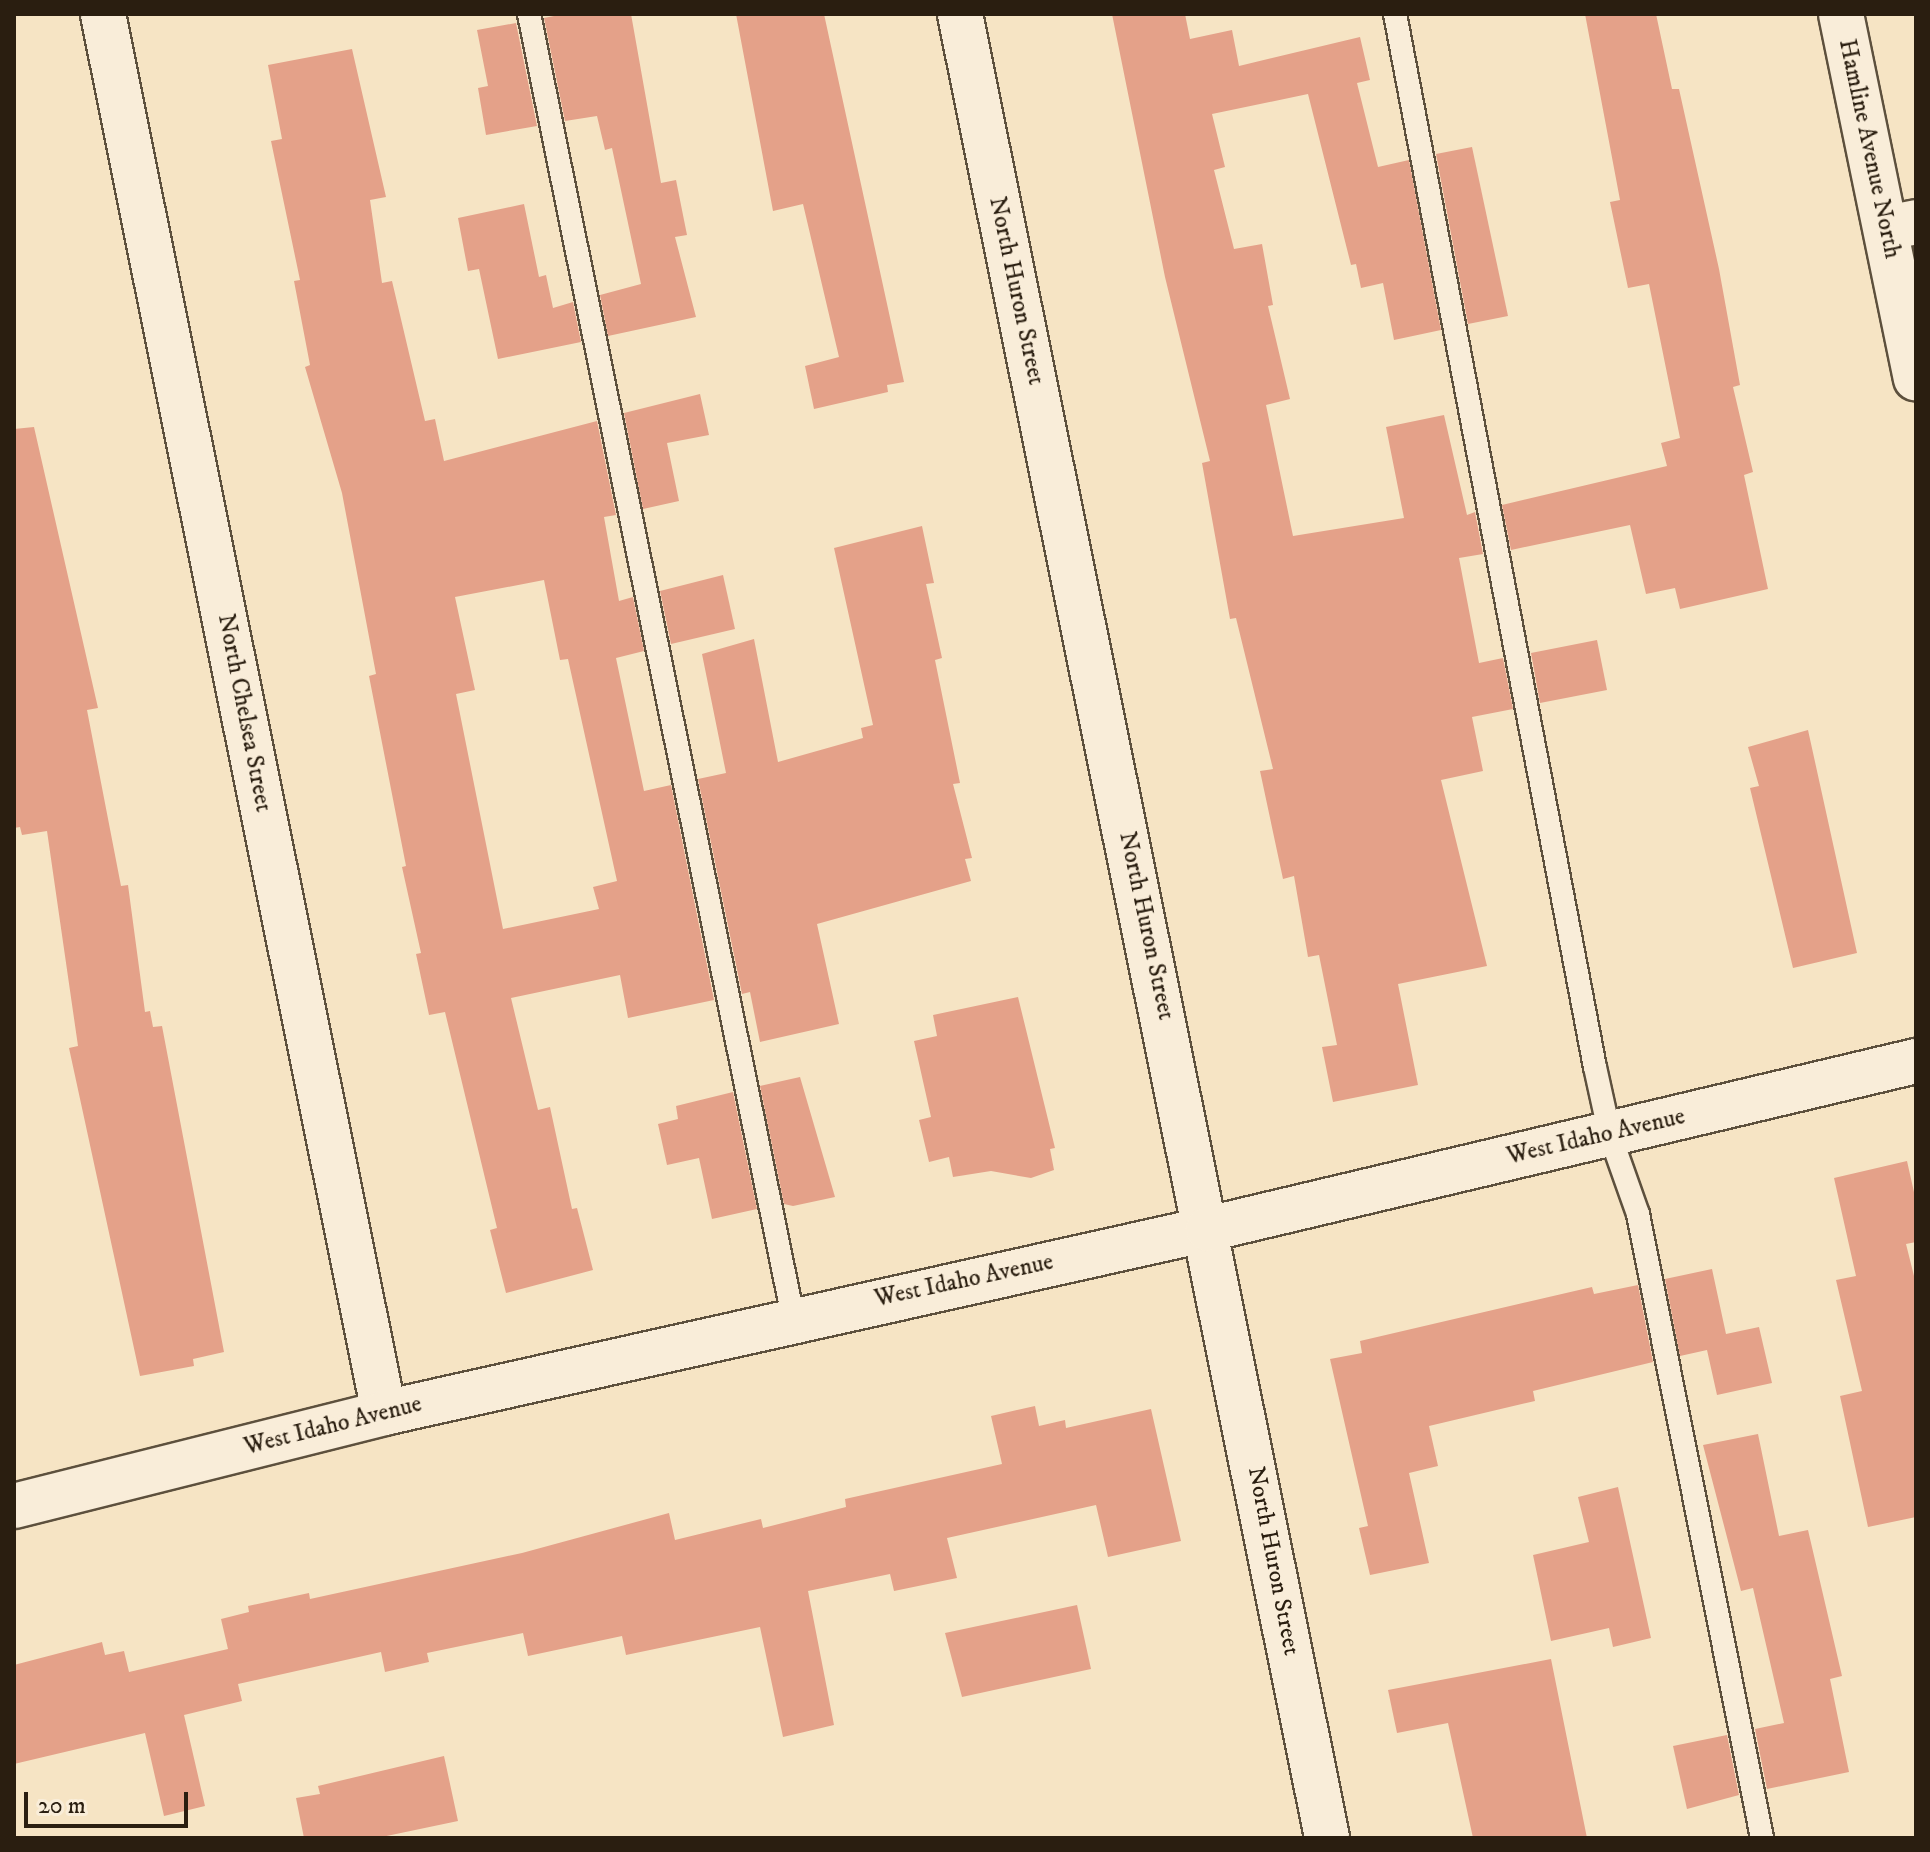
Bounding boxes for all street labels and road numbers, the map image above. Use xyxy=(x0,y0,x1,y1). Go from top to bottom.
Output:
street label: Hamline Avenue North xyxy=(1832,37,1906,261)
street label: North Huron Street xyxy=(982,194,1050,388)
street label: North Chelsea Street xyxy=(211,612,277,814)
street label: North Huron Street xyxy=(1112,829,1180,1023)
street label: West Idaho Avenue xyxy=(1504,1103,1688,1171)
street label: West Idaho Avenue xyxy=(872,1248,1056,1314)
street label: West Idaho Avenue xyxy=(241,1390,425,1462)
street label: North Huron Street xyxy=(1241,1464,1305,1658)

